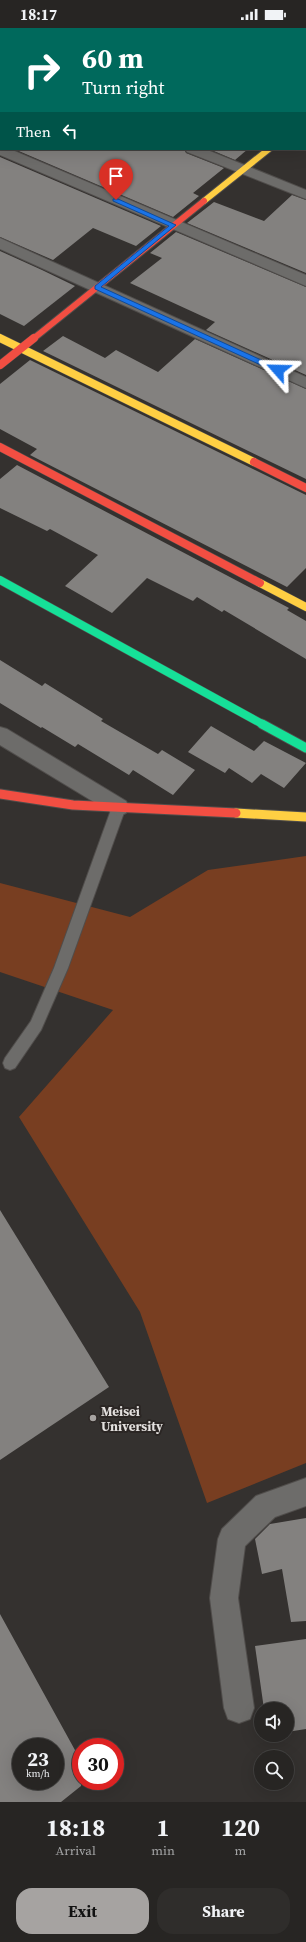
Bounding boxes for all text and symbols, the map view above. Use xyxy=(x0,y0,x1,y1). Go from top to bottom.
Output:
text: 18:17 xyxy=(20,4,57,25)
text: 60 m xyxy=(82,39,144,77)
icon: right xyxy=(16,44,68,96)
text: Turn right xyxy=(82,75,164,100)
icon: left xyxy=(59,120,81,142)
text: Then xyxy=(16,121,51,142)
pin xyxy=(99,159,133,200)
icon: arrive xyxy=(105,165,127,187)
position arrow xyxy=(257,349,299,391)
place label: Meisei University xyxy=(101,1403,163,1435)
marker: Meisei University xyxy=(88,1413,98,1423)
map controls xyxy=(254,1702,294,1790)
button: sound xyxy=(254,1702,294,1742)
speed limit sign: 30 xyxy=(72,1738,124,1790)
text: 23 xyxy=(27,1745,49,1773)
button: search xyxy=(254,1750,294,1790)
text: km/h xyxy=(26,1767,50,1780)
text: 18:18 xyxy=(46,1811,105,1844)
text: 1 xyxy=(157,1811,170,1844)
text: 120 xyxy=(221,1811,260,1844)
text: Arrival xyxy=(56,1842,96,1859)
text: min xyxy=(151,1842,175,1859)
text: m xyxy=(235,1842,246,1859)
button: Exit xyxy=(16,1888,149,1934)
button: Share xyxy=(157,1888,290,1934)

